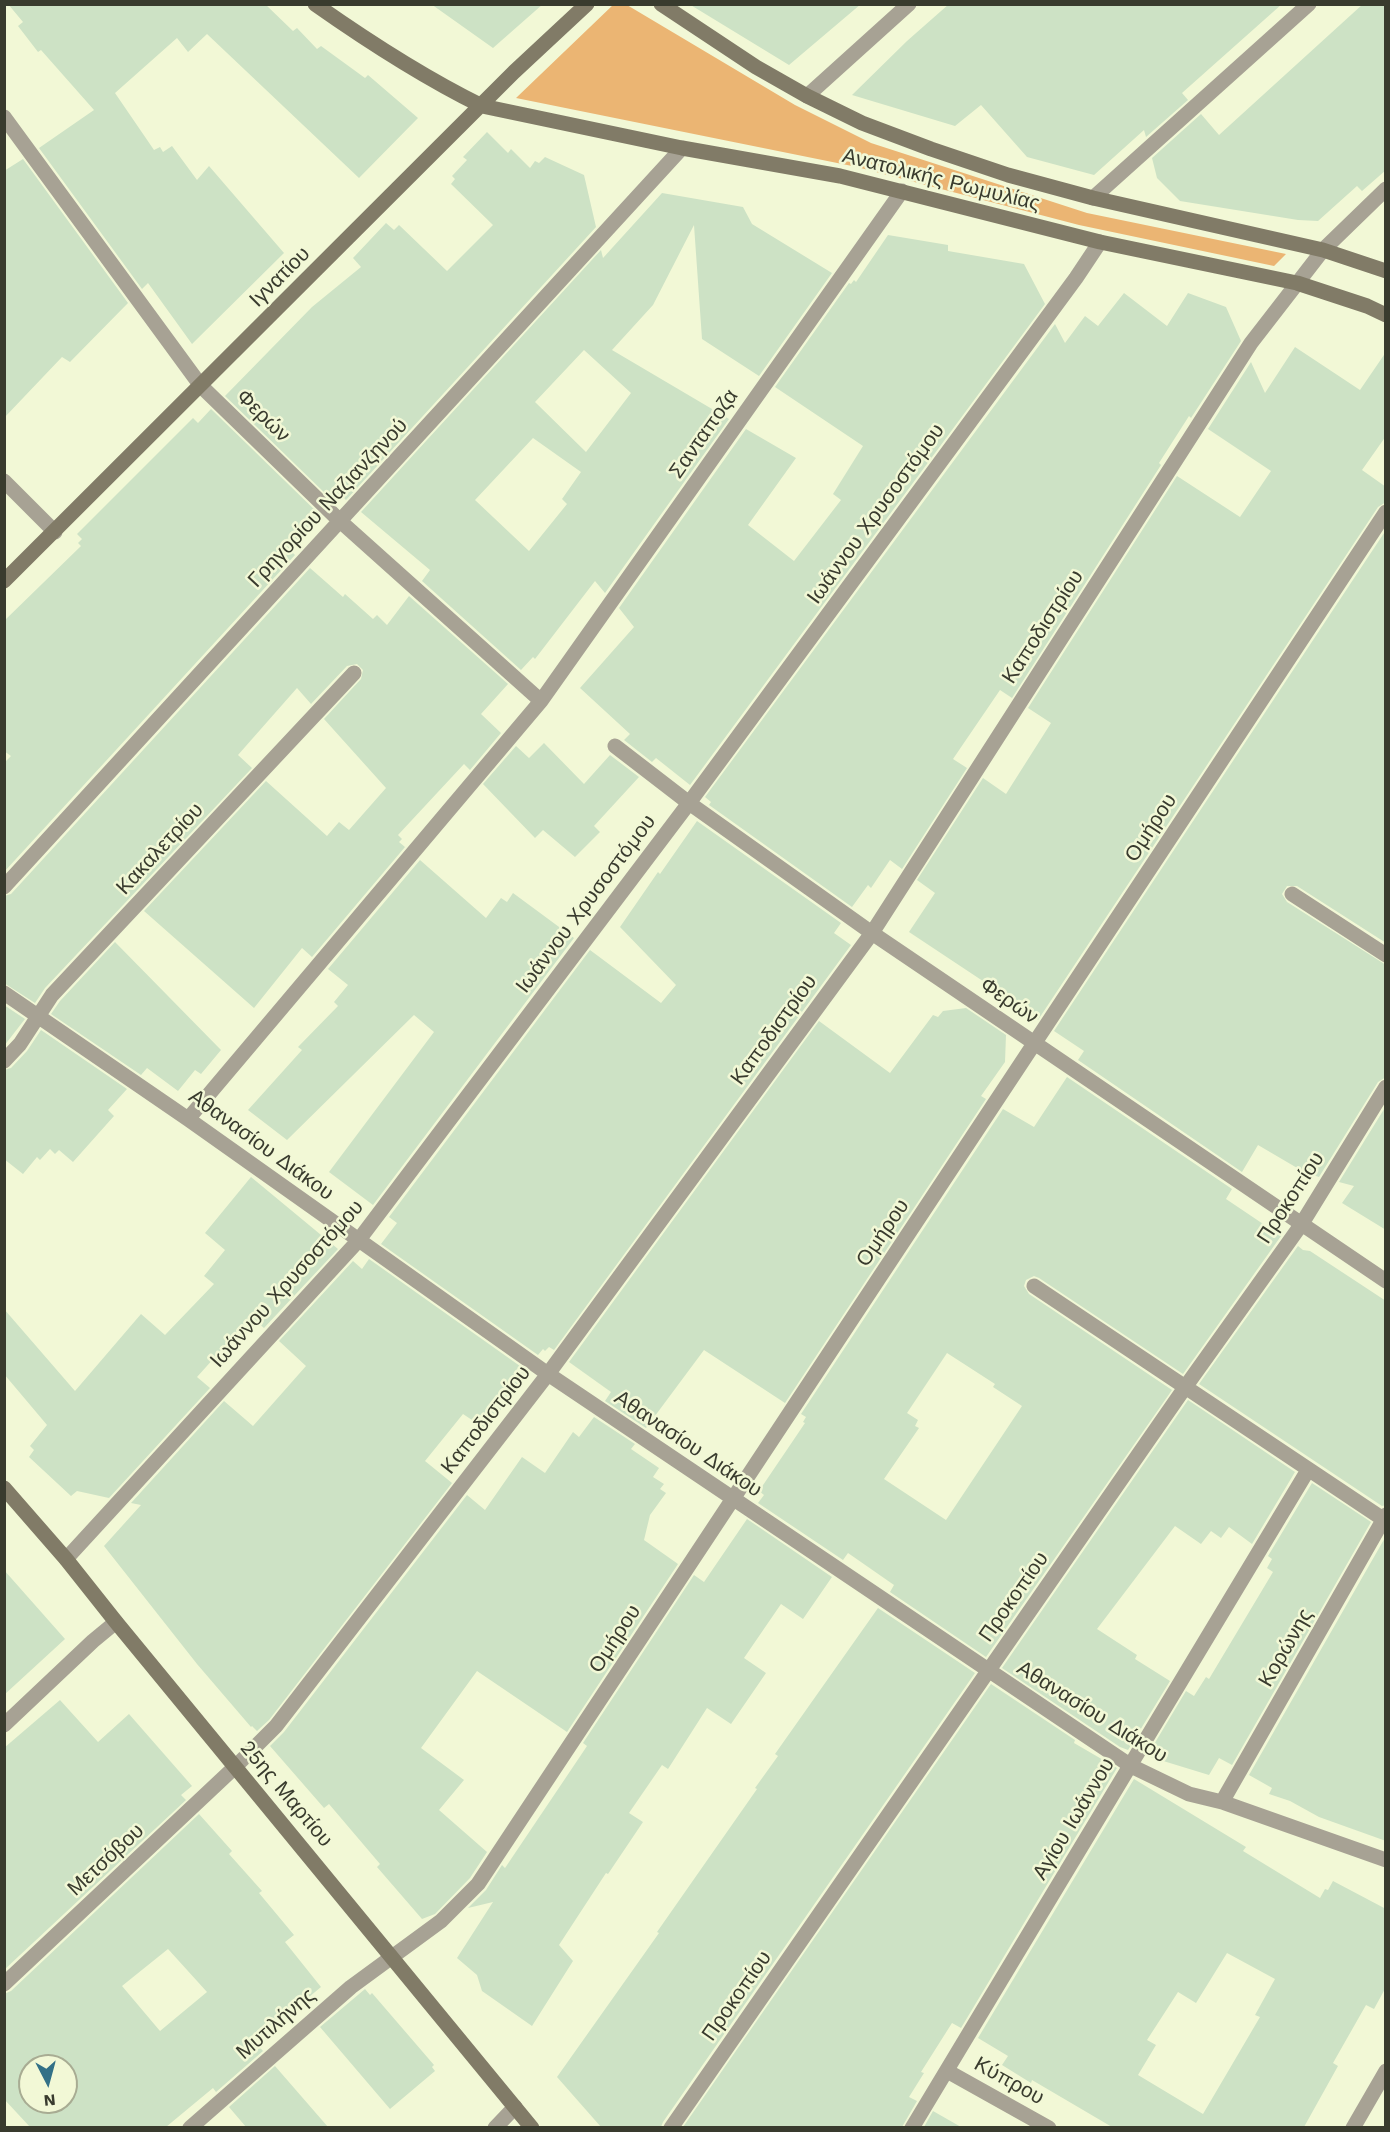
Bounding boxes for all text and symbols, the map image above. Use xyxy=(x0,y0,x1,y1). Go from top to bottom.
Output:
street label: Ανατολικής Ρωμυλίας xyxy=(840,143,1042,217)
street label: Ιγνατίου xyxy=(245,242,315,312)
street label: Φερών xyxy=(231,384,295,448)
street label: Σανταποζα xyxy=(664,385,744,483)
street label: Γρηγορίου Ναζιανζηνού xyxy=(243,413,413,593)
street label: Ιωάννου Χρυσοστόμου xyxy=(802,419,950,609)
street label: Καποδιστρίου xyxy=(997,565,1089,689)
street label: Ομήρου xyxy=(1120,789,1182,867)
street label: Κακαλετρίου xyxy=(111,798,209,900)
street label: Ιωάννου Χρυσοστόμου xyxy=(511,810,661,998)
street label: Καποδιστρίου xyxy=(725,970,823,1090)
street label: Φερών xyxy=(975,972,1043,1030)
street label: Αθανασίου Διάκου xyxy=(184,1084,338,1206)
street label: Προκοπίου xyxy=(1252,1148,1330,1248)
street label: Ομήρου xyxy=(851,1194,915,1272)
street label: Ιωάννου Χρυσοστόμου xyxy=(205,1195,369,1373)
street label: Καποδιστρίου xyxy=(436,1361,536,1479)
street label: Αθανασίου Διάκου xyxy=(609,1385,767,1503)
street label: Προκοπίου xyxy=(974,1547,1054,1647)
street label: Ομήρου xyxy=(584,1600,646,1678)
street label: Κορώνης xyxy=(1254,1604,1318,1692)
street label: Αθανασίου Διάκου xyxy=(1012,1656,1172,1768)
street label: 25ης Μαρτίου xyxy=(234,1736,338,1852)
street label: Αγίου Ιωάννου xyxy=(1028,1754,1120,1884)
street label: Μετσόβου xyxy=(63,1818,149,1902)
street label: Προκοπίου xyxy=(697,1946,777,2046)
street label: Μυτιλήνης xyxy=(231,1983,321,2065)
street label: Κύπρου xyxy=(970,2052,1048,2110)
north arrow xyxy=(18,2054,78,2114)
text: N xyxy=(43,2090,57,2110)

